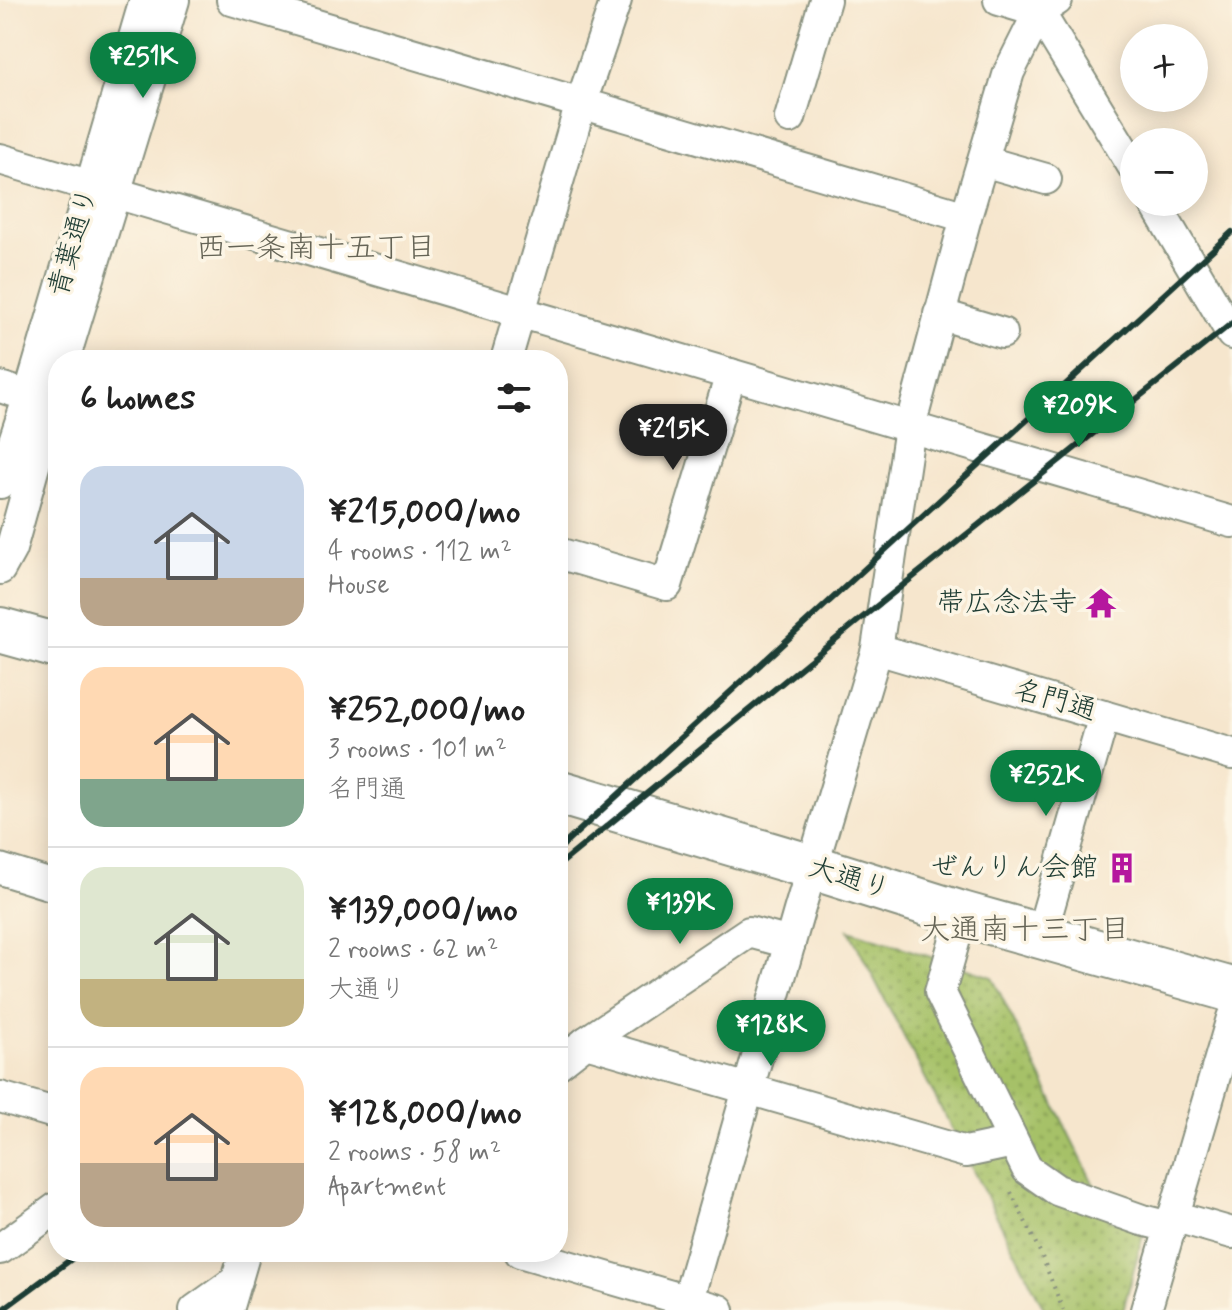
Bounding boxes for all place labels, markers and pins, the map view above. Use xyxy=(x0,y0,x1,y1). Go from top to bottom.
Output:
pin: ¥251K xyxy=(87,32,199,100)
pin: ¥209K xyxy=(1023,381,1135,449)
pin: ¥215K xyxy=(617,404,729,472)
place label: 帯広念法寺 xyxy=(937,585,1077,622)
temple icon: 帯広念法寺 xyxy=(1084,586,1118,620)
pin: ¥252K xyxy=(990,750,1102,818)
place label: ぜんりん会館 xyxy=(930,850,1098,887)
building icon: ぜんりん会館 xyxy=(1105,851,1139,885)
pin: ¥139K xyxy=(624,878,736,946)
pin: ¥128K xyxy=(715,1000,827,1068)

